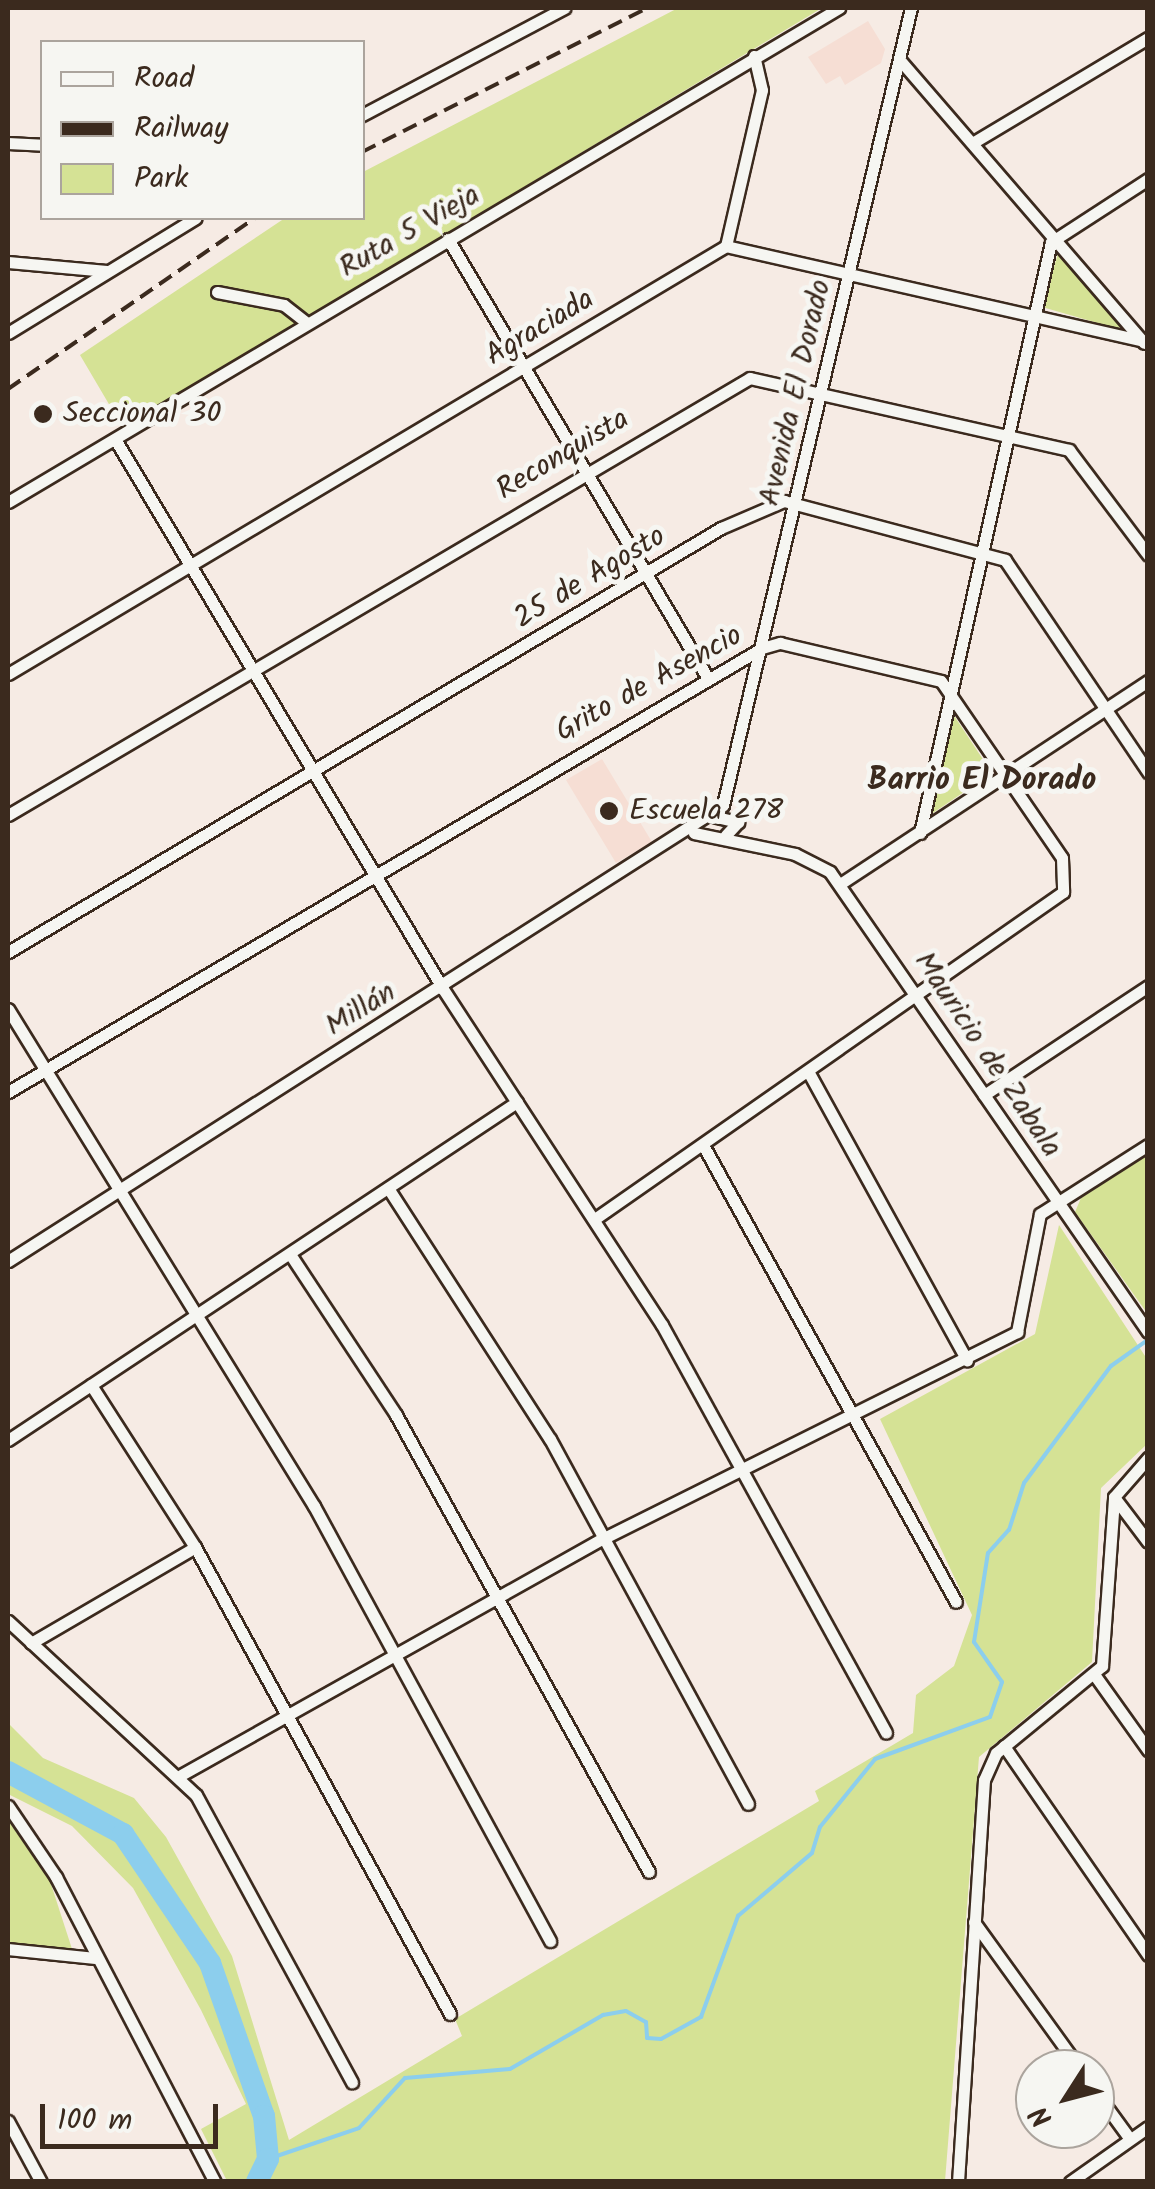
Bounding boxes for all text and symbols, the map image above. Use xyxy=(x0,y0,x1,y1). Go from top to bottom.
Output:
legend xyxy=(40,40,365,220)
text: Road xyxy=(134,55,194,103)
text: Railway xyxy=(134,105,228,153)
text: Park xyxy=(134,155,188,203)
street label: Ruta 5 Vieja xyxy=(333,177,487,287)
street label: Avenida El Dorado xyxy=(752,276,840,510)
street label: Agraciada xyxy=(479,282,601,374)
place label: Seccional 30 xyxy=(63,396,221,432)
street label: Reconquista xyxy=(490,401,636,509)
marker: Seccional 30 xyxy=(32,403,54,425)
street label: 25 de Agosto xyxy=(508,519,672,637)
street label: Grito de Asencio xyxy=(549,618,749,750)
district label: Barrio El Dorado xyxy=(868,762,1096,800)
place label: Escuela 278 xyxy=(629,793,783,829)
marker: Escuela 278 xyxy=(598,800,620,822)
street label: Mauricio de Zabala xyxy=(905,946,1069,1164)
street label: Millán xyxy=(319,975,403,1045)
north arrow xyxy=(1015,2049,1115,2149)
scale bar xyxy=(45,2084,222,2146)
text: N xyxy=(1019,2095,1065,2136)
text: 100 m xyxy=(57,2097,132,2145)

